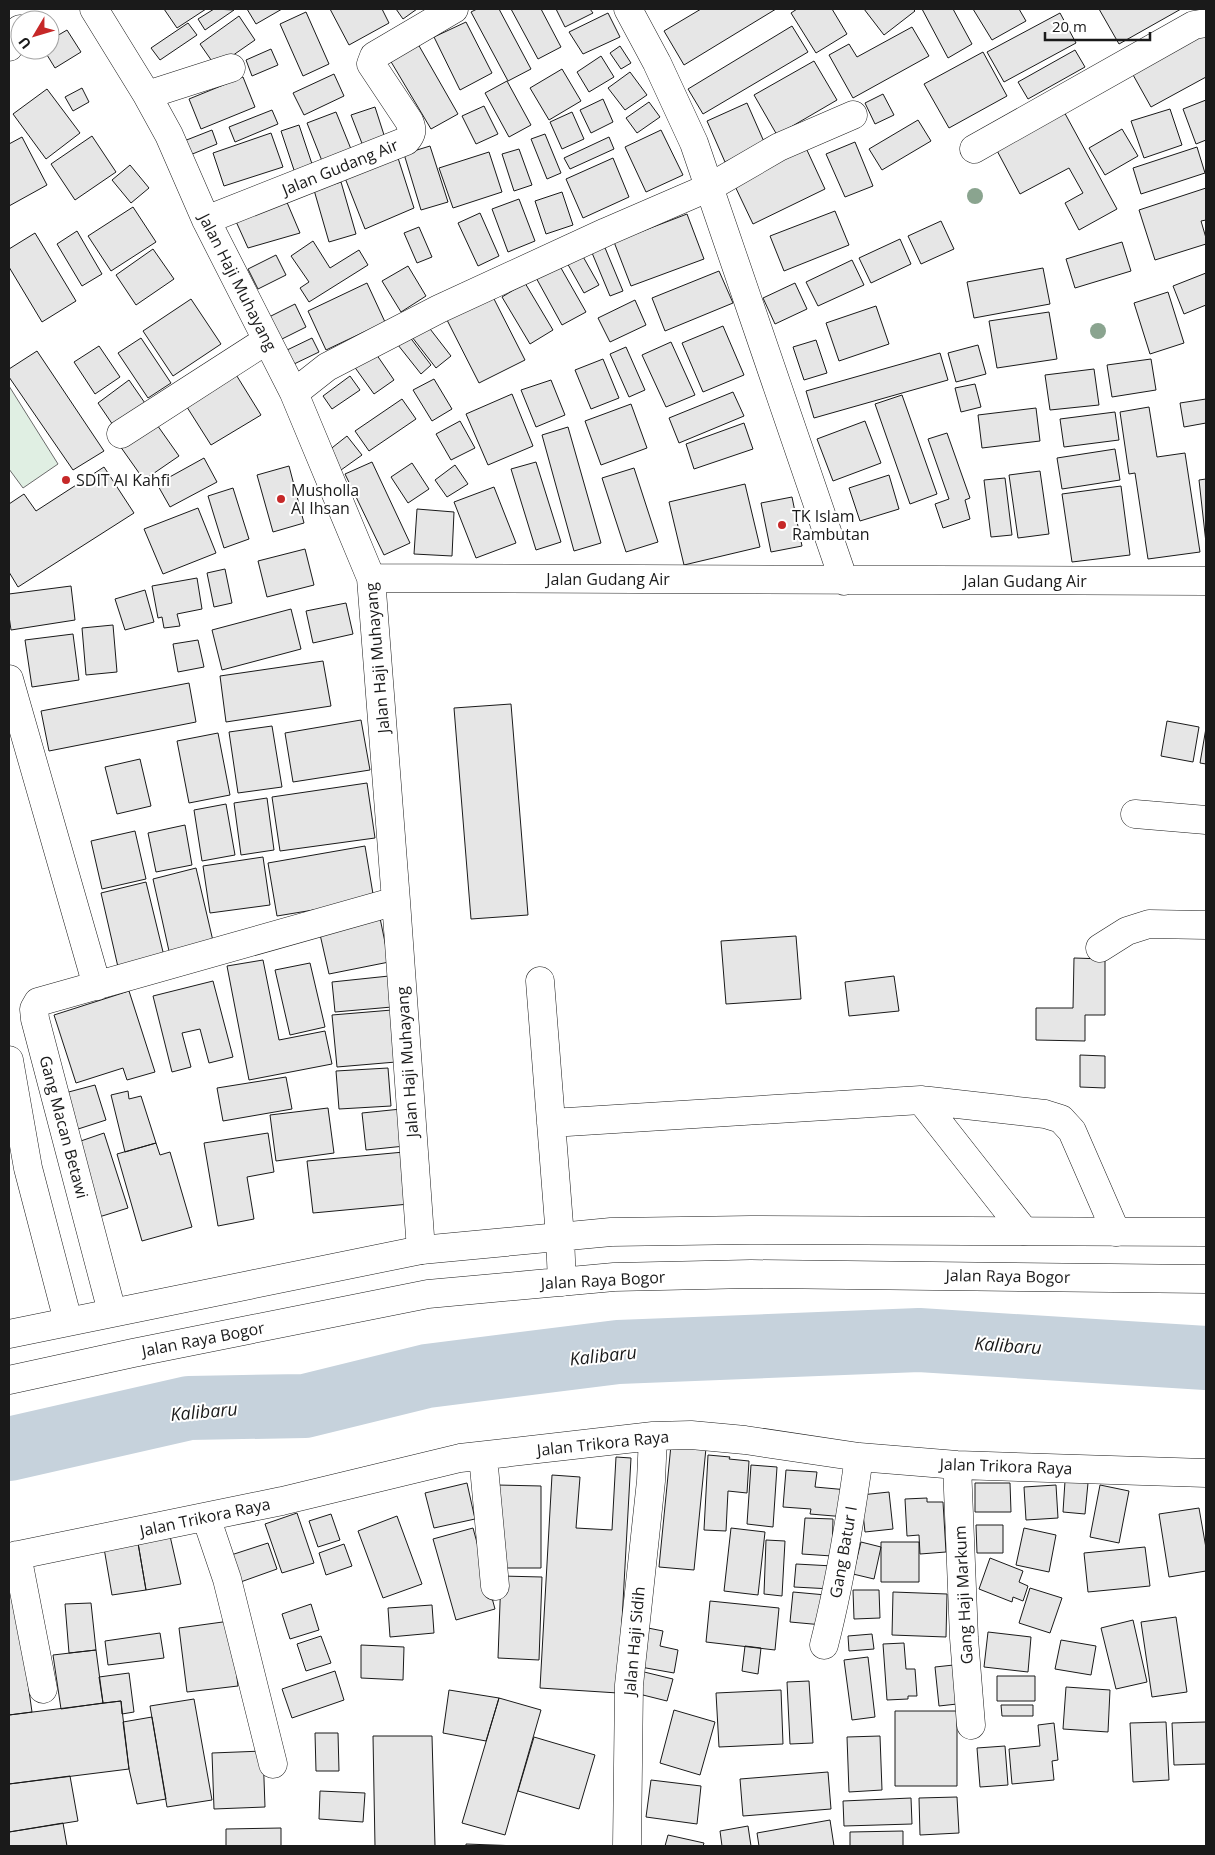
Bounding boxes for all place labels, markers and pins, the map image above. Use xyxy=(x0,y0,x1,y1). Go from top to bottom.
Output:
place label: SDIT Al Kahfi xyxy=(76,469,170,491)
marker: SDIT Al Kahfi xyxy=(60,474,72,486)
place label: Musholla Al Ihsan xyxy=(291,479,359,519)
marker: Musholla Al Ihsan xyxy=(275,493,287,505)
place label: TK Islam Rambutan xyxy=(792,505,870,545)
marker: TK Islam Rambutan xyxy=(776,519,788,531)

